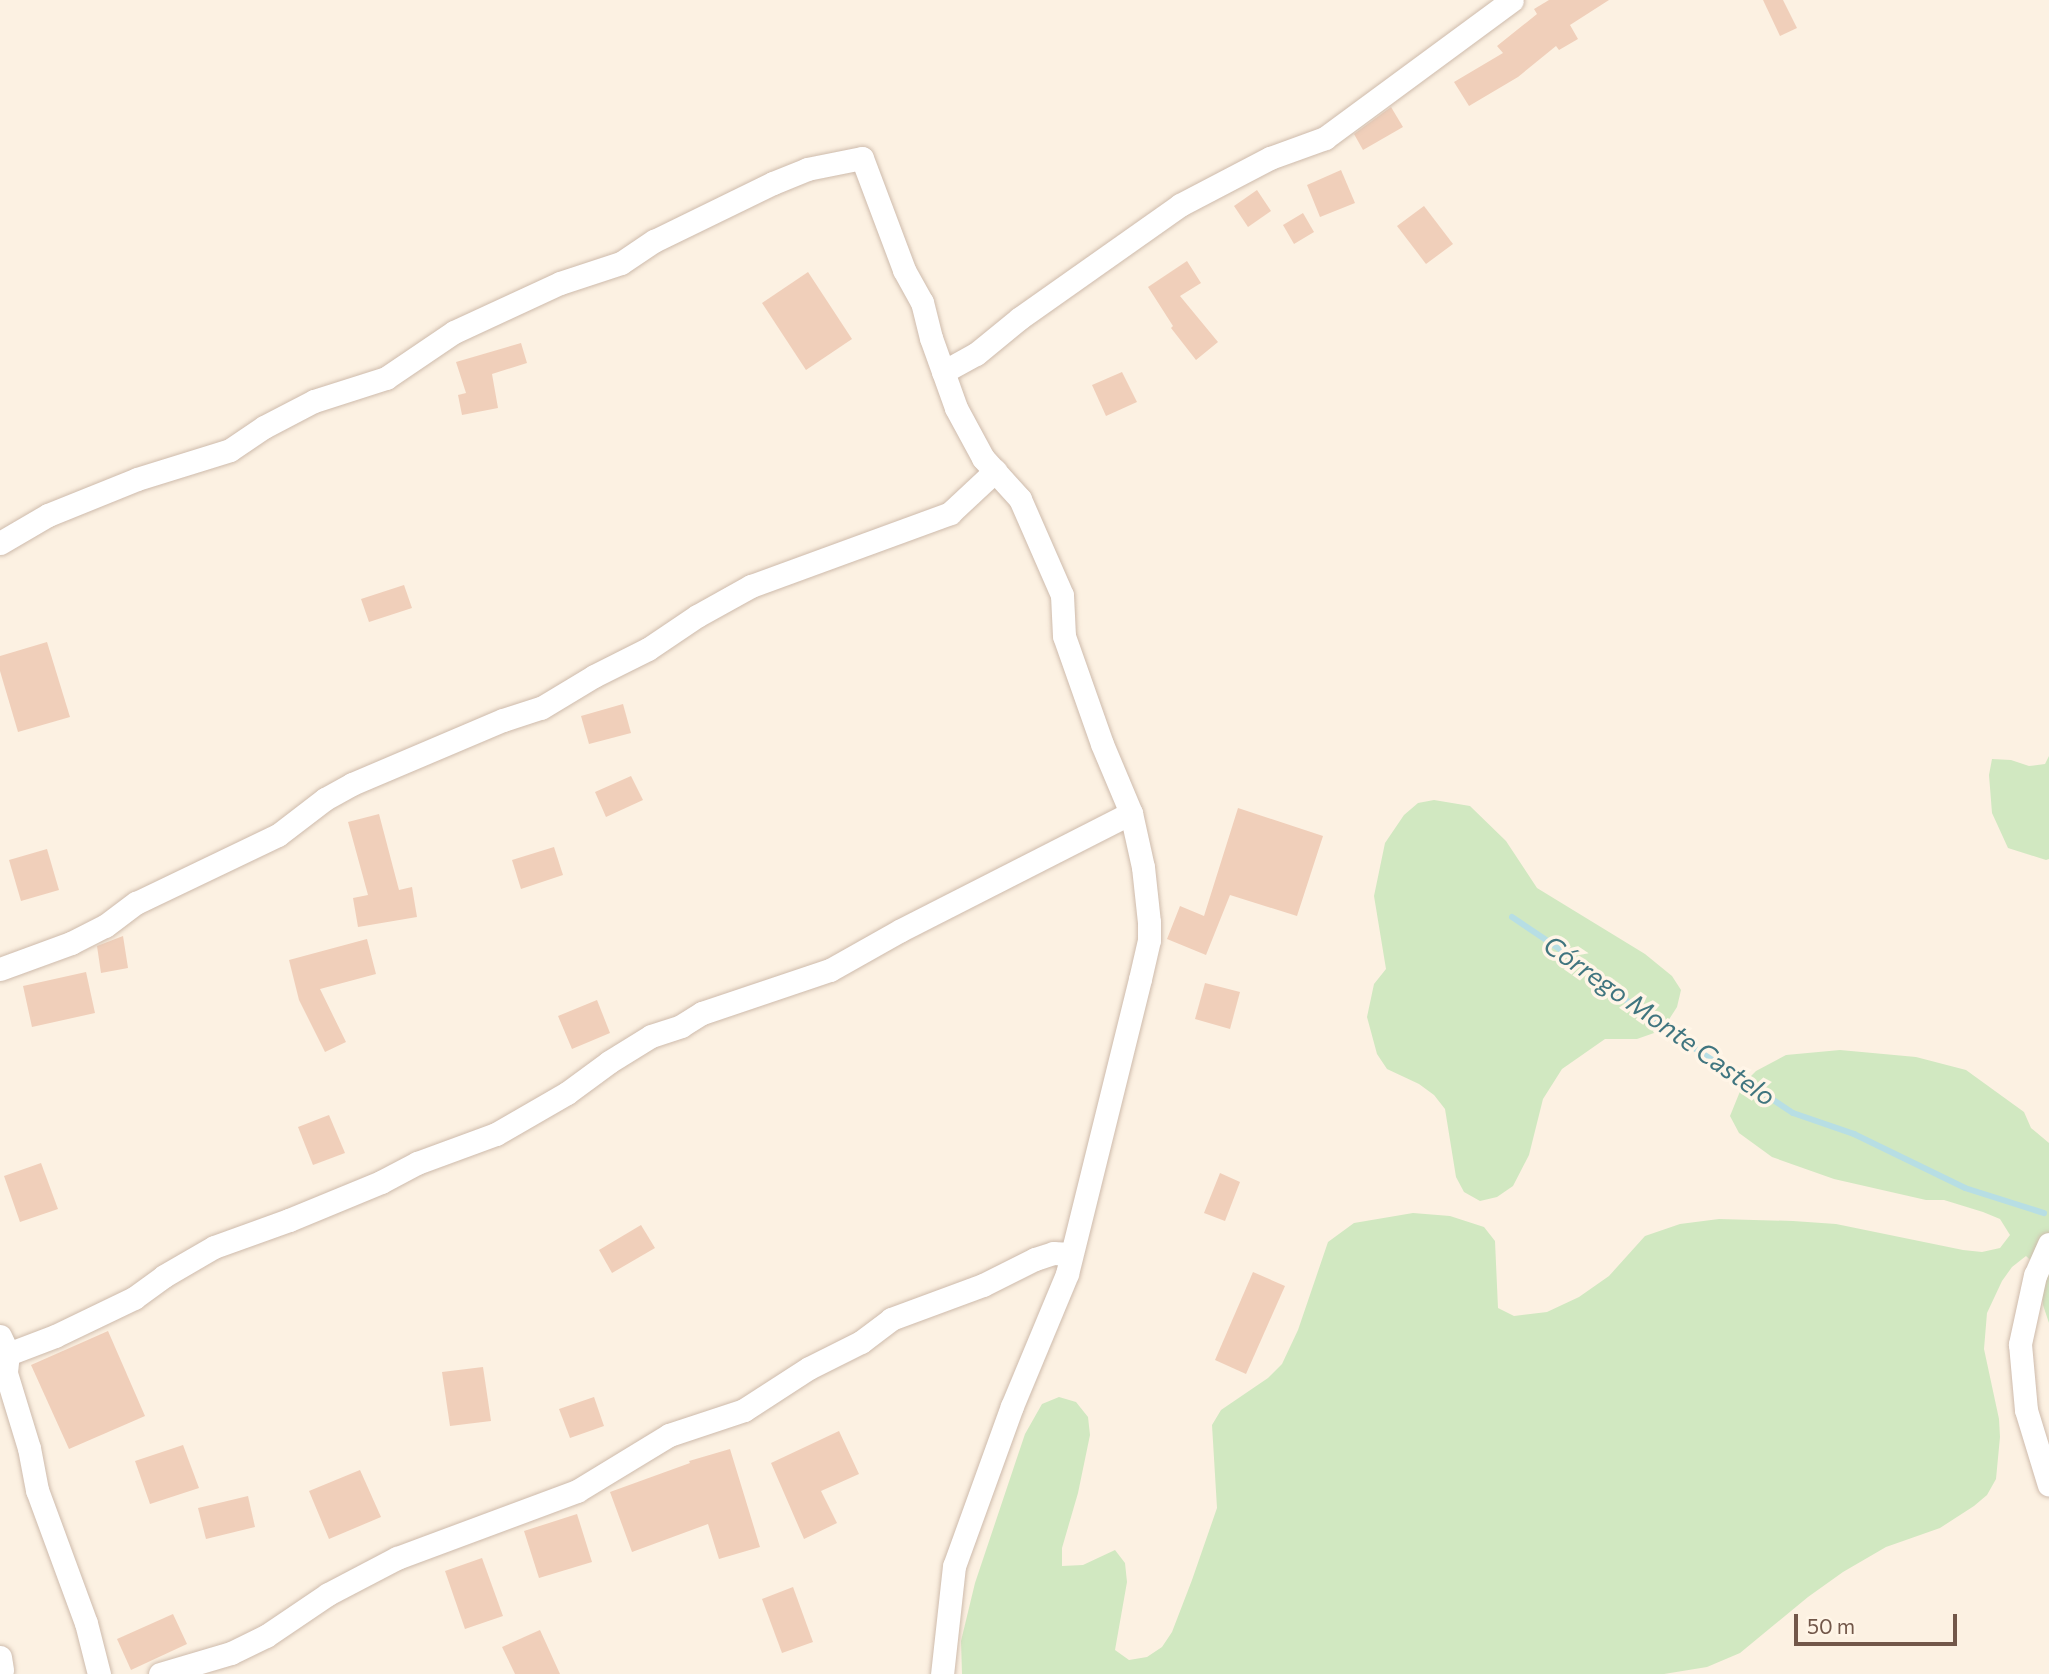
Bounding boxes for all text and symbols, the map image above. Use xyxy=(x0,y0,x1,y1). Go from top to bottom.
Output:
water label: Córrego Monte Castelo xyxy=(1538,928,1782,1112)
scale bar xyxy=(1797,1600,1960,1644)
text: 50 m xyxy=(1807,1613,1855,1638)

